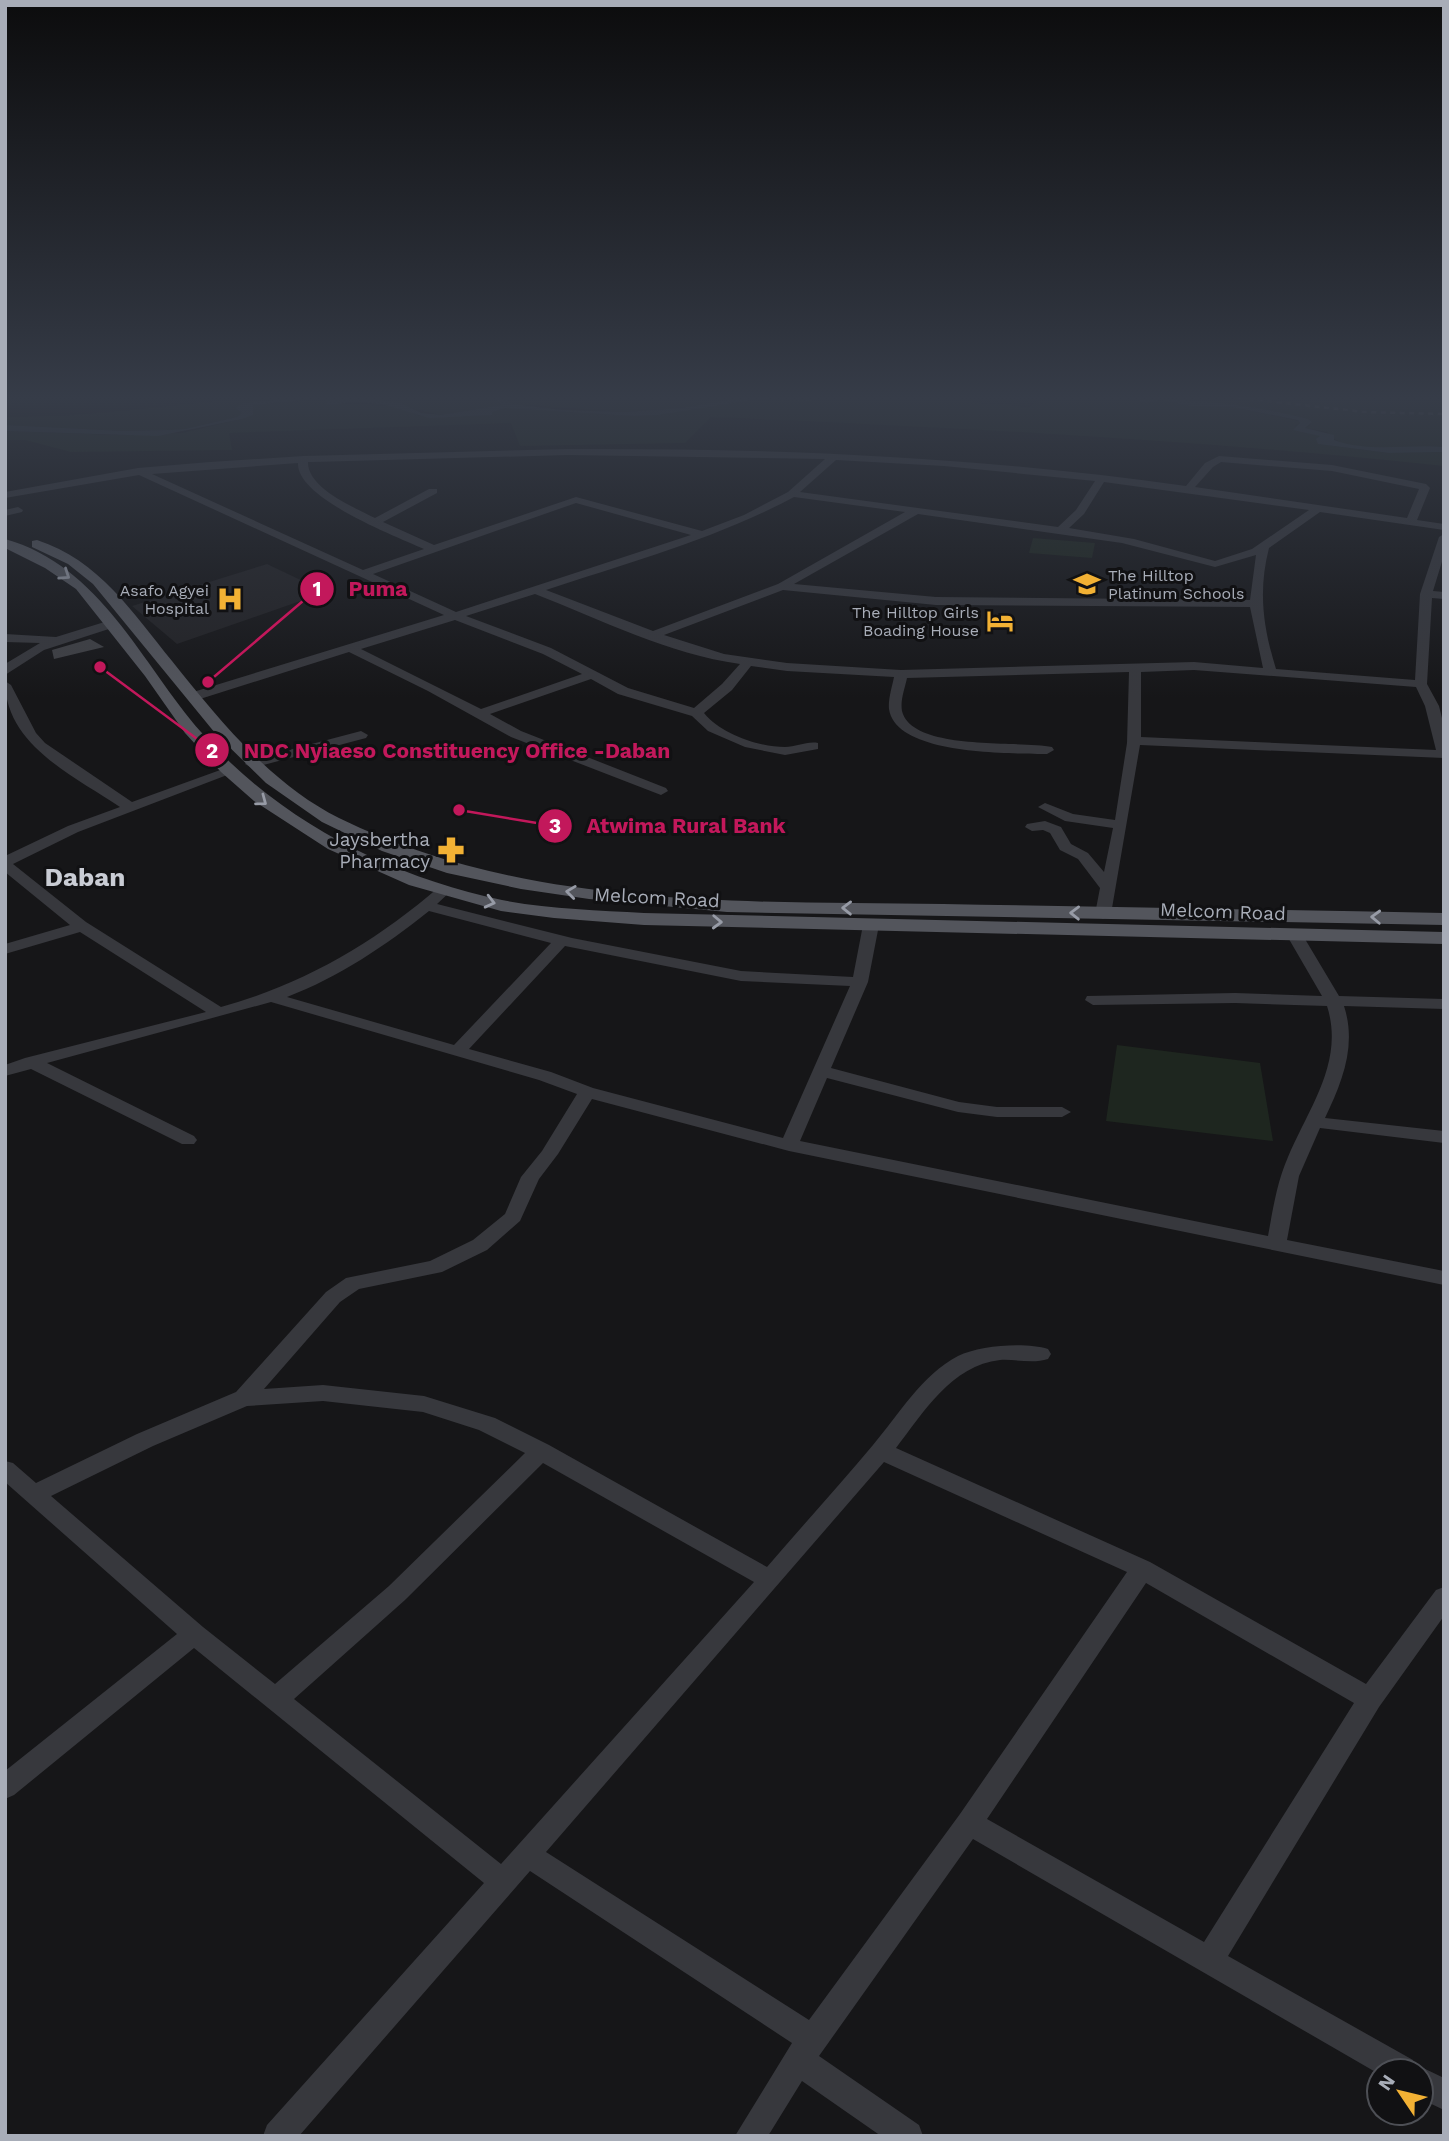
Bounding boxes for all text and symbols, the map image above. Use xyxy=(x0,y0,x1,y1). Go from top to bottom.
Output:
place label: The Hilltop Platinum Schools xyxy=(1108,566,1244,603)
one-way arrow xyxy=(57,567,70,579)
callout: Puma xyxy=(300,568,422,610)
school or university icon: The Hilltop Platinum Schools xyxy=(1072,569,1102,599)
text: 1 xyxy=(312,576,322,601)
text: Puma xyxy=(349,576,408,601)
place label: Asafo Agyei Hospital xyxy=(120,581,209,618)
hospital icon: Asafo Agyei Hospital xyxy=(215,584,245,614)
place label: The Hilltop Girls Boading House xyxy=(852,603,979,640)
hotel icon: The Hilltop Girls Boading House xyxy=(985,606,1015,636)
callout: NDC Nyiaeso Constituency Office -Daban xyxy=(194,729,684,771)
text: 2 xyxy=(206,738,218,763)
text: NDC Nyiaeso Constituency Office -Daban xyxy=(244,738,670,763)
one-way arrow xyxy=(254,792,267,805)
callout: Atwima Rural Bank xyxy=(537,805,800,847)
text: 3 xyxy=(549,813,561,838)
text: Atwima Rural Bank xyxy=(586,813,787,838)
place label: Jaysbertha Pharmacy xyxy=(329,828,430,873)
pharmacy icon: Jaysbertha Pharmacy xyxy=(436,835,466,865)
district label: Daban xyxy=(45,862,125,892)
street label: Melcom Road xyxy=(594,883,720,912)
one-way arrow xyxy=(565,885,577,900)
one-way arrow xyxy=(484,894,496,908)
street label: Melcom Road xyxy=(1160,898,1286,925)
one-way arrow xyxy=(841,900,852,916)
one-way arrow xyxy=(1069,905,1079,921)
one-way arrow xyxy=(1370,909,1380,925)
one-way arrow xyxy=(712,914,723,929)
north arrow xyxy=(1365,2057,1435,2127)
text: N xyxy=(1373,2070,1400,2095)

